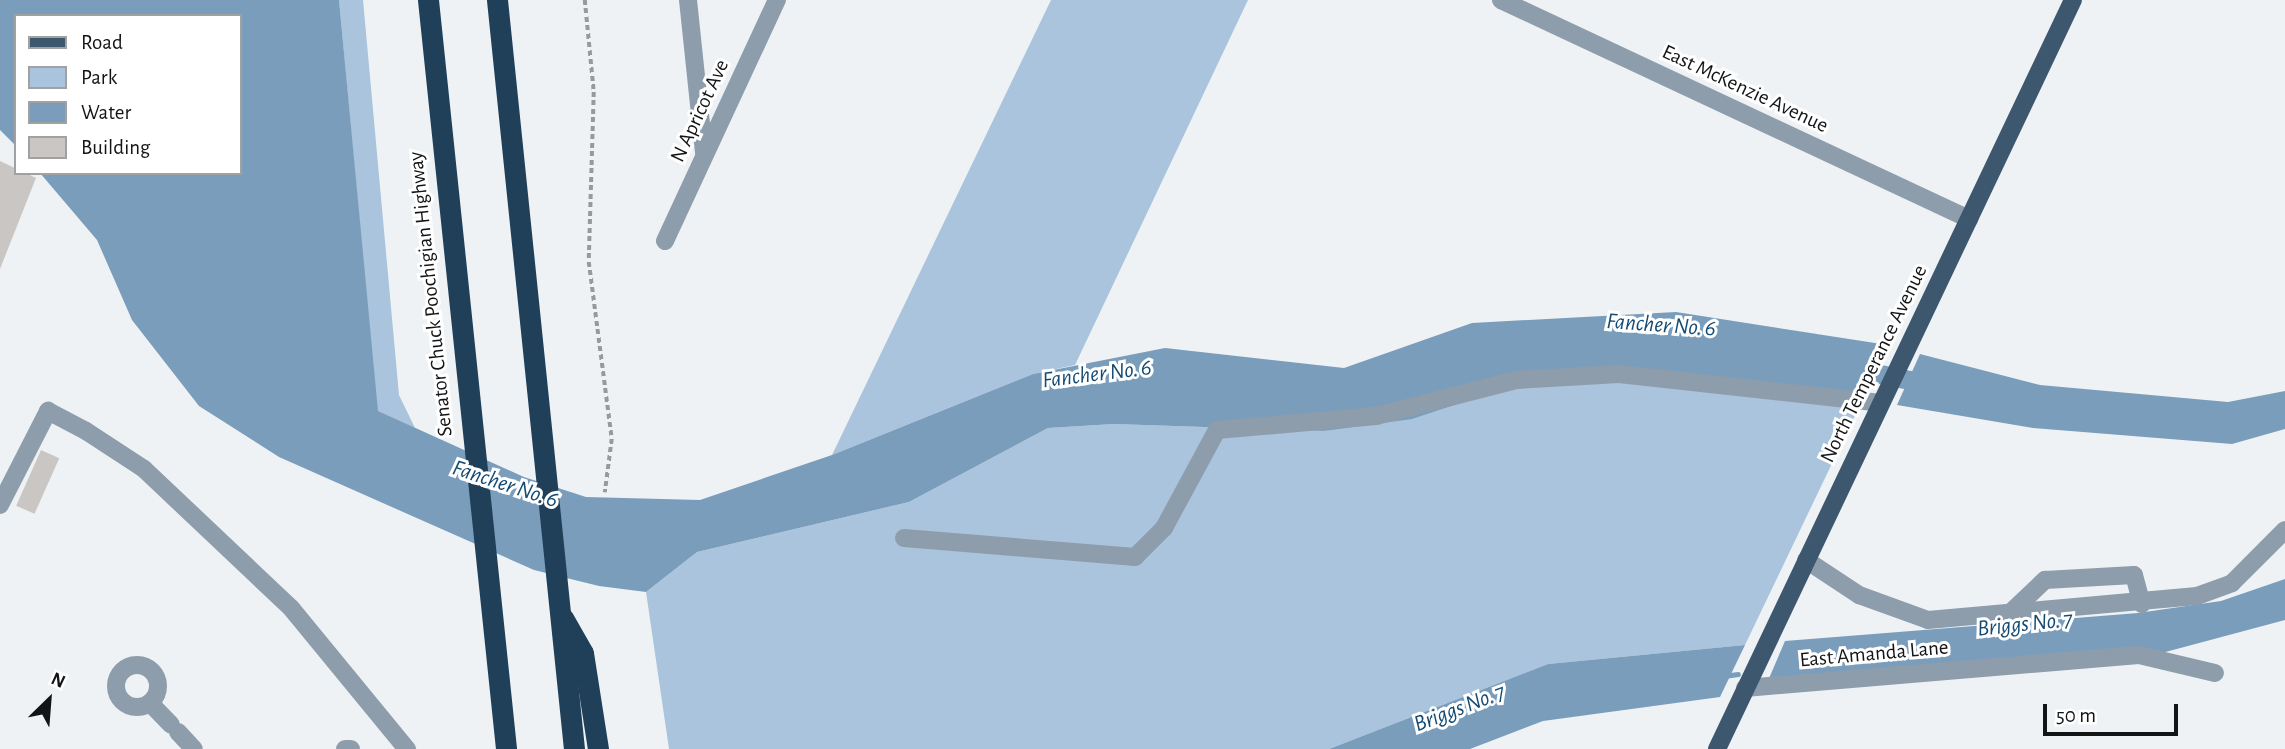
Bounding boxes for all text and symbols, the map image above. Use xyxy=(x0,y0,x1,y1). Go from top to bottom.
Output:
legend xyxy=(14,14,242,175)
text: Road xyxy=(81,32,123,53)
street label: East McKenzie Avenue xyxy=(1658,39,1832,139)
street label: N Apricot Ave xyxy=(665,56,735,166)
text: Park xyxy=(81,67,117,88)
text: Water xyxy=(81,102,131,123)
text: Building xyxy=(81,137,150,158)
street label: Senator Chuck Poochigian Highway xyxy=(404,150,458,438)
street label: North Temperance Avenue xyxy=(1815,261,1933,467)
water label: Fancher No. 6 xyxy=(1605,308,1717,344)
water label: Fancher No. 6 xyxy=(1041,355,1153,395)
water label: Fancher No. 6 xyxy=(448,455,562,515)
water label: Briggs No. 7 xyxy=(1976,606,2074,644)
street label: East Amanda Lane xyxy=(1799,635,1949,673)
north arrow xyxy=(14,665,84,735)
text: N xyxy=(48,669,68,692)
water label: Briggs No. 7 xyxy=(1410,679,1510,739)
scale bar xyxy=(2047,690,2182,734)
text: 50 m xyxy=(2056,705,2096,726)

